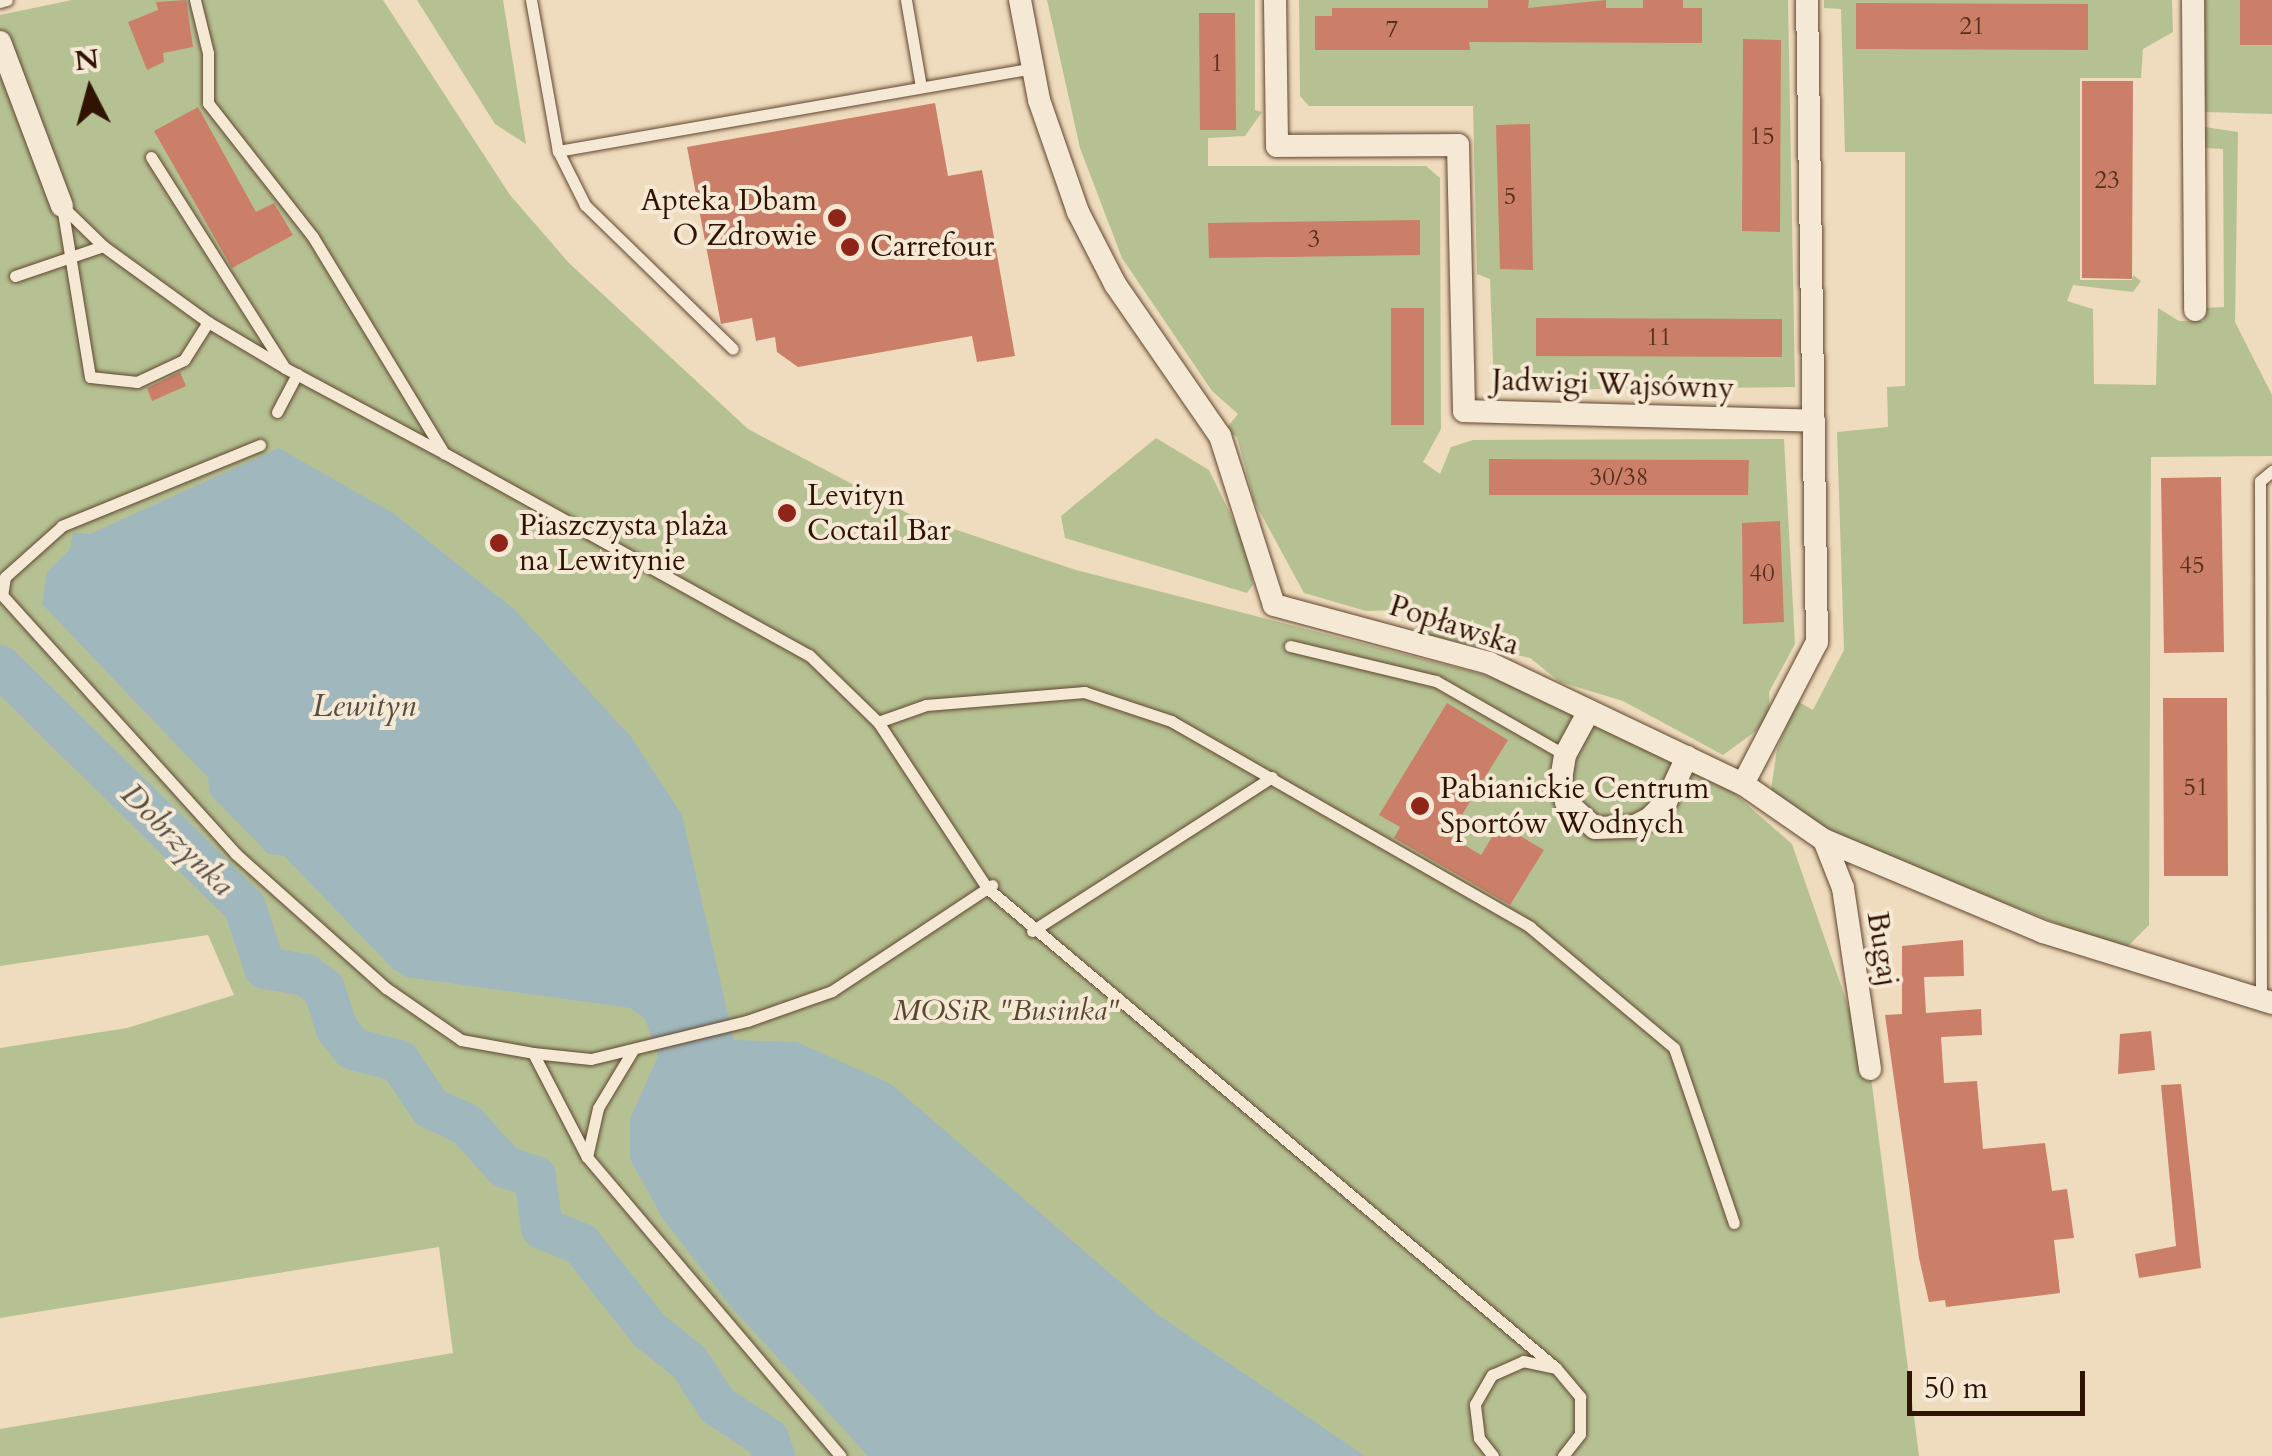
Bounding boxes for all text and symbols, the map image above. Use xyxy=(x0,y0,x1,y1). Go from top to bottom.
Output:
house number: 21 xyxy=(1959,11,1985,41)
house number: 7 xyxy=(1386,14,1398,44)
north arrow xyxy=(40,40,140,140)
text: N xyxy=(73,40,101,80)
house number: 1 xyxy=(1211,48,1223,78)
house number: 15 xyxy=(1749,121,1775,151)
house number: 23 xyxy=(2094,165,2120,195)
house number: 5 xyxy=(1504,181,1516,211)
place label: Apteka Dbam O Zdrowie xyxy=(641,183,817,254)
marker: Apteka Dbam O Zdrowie xyxy=(826,207,848,229)
house number: 3 xyxy=(1308,224,1320,254)
place label: Carrefour xyxy=(870,229,994,265)
marker: Carrefour xyxy=(839,236,861,258)
house number: 11 xyxy=(1646,322,1672,352)
street label: Jadwigi Wajsówny xyxy=(1491,363,1735,407)
house number: 30/38 xyxy=(1589,462,1649,492)
place label: Levityn Coctail Bar xyxy=(807,478,951,548)
marker: Levityn Coctail Bar xyxy=(776,502,798,524)
place label: Piaszczysta plaża na Lewitynie xyxy=(519,508,728,578)
marker: Piaszczysta plaża na Lewitynie xyxy=(488,532,510,554)
house number: 45 xyxy=(2179,550,2205,580)
house number: 40 xyxy=(1749,558,1775,588)
street label: Popławska xyxy=(1385,588,1523,664)
water label: Lewityn xyxy=(312,687,416,725)
place label: Pabianickie Centrum Sportów Wodnych xyxy=(1440,771,1709,842)
house number: 51 xyxy=(2183,772,2209,802)
water label: Dobrzynka xyxy=(113,776,241,904)
marker: Pabianickie Centrum Sportów Wodnych xyxy=(1409,795,1431,817)
street label: Bugaj xyxy=(1858,909,1906,989)
park label: MOSiR "Businka" xyxy=(893,993,1119,1029)
scale bar xyxy=(1912,1351,2090,1413)
text: 50 m xyxy=(1924,1368,1988,1409)

